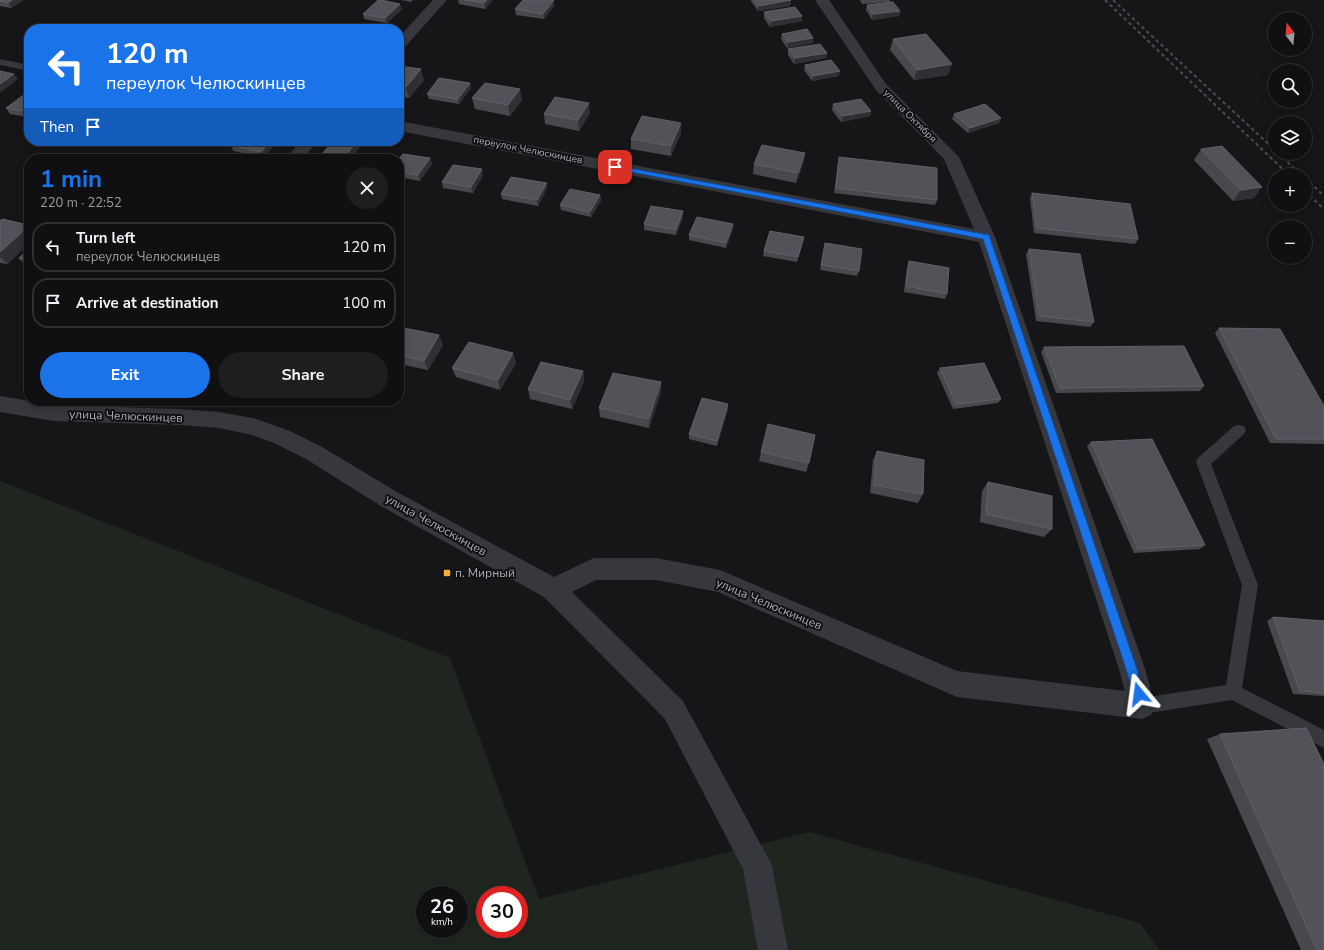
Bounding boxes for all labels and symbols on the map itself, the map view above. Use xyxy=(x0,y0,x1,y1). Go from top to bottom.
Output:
north arrow xyxy=(1268,12,1312,56)
street label: улица Октября xyxy=(880,86,940,146)
street label: переулок Челюскинцев xyxy=(472,133,584,168)
pin xyxy=(598,150,632,184)
street label: улица Челюскинцев xyxy=(69,406,183,426)
street label: улица Челюскинцев xyxy=(382,490,490,560)
place label: п. Мирный xyxy=(455,565,515,581)
marker: п. Мирный xyxy=(442,568,452,578)
street label: улица Челюскинцев xyxy=(714,574,825,634)
position arrow xyxy=(1118,673,1160,715)
speed limit sign: 30 xyxy=(476,886,528,938)

